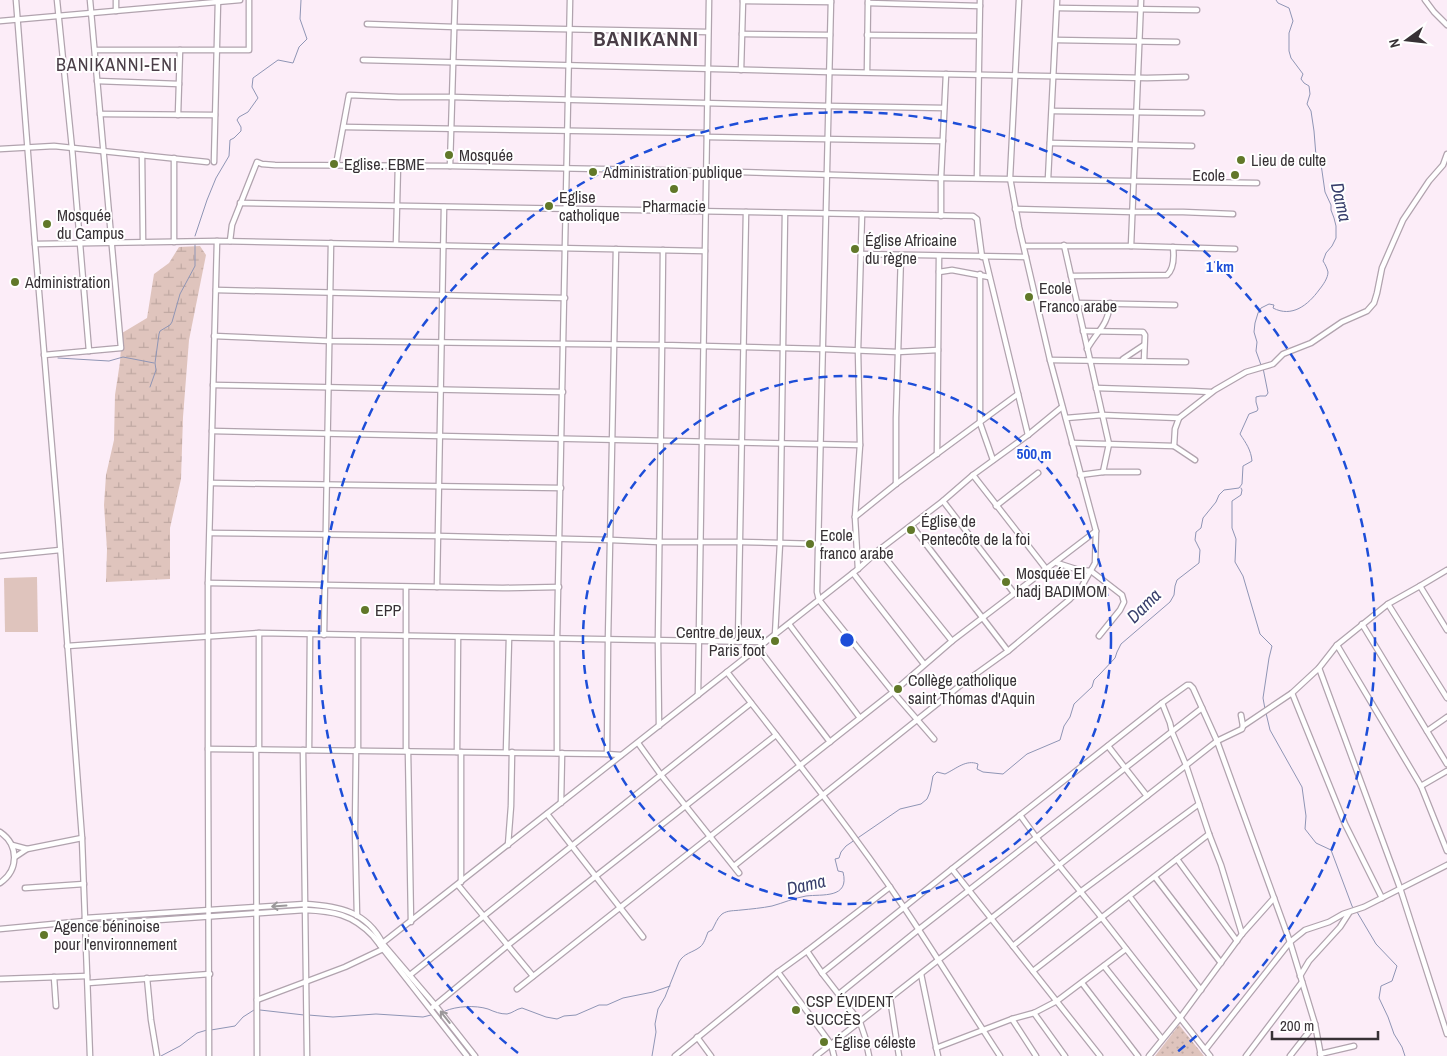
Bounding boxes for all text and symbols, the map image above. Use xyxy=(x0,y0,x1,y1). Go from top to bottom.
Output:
north arrow xyxy=(1382,15,1432,65)
district label: BANIKANNI xyxy=(593,24,699,53)
text: N xyxy=(1385,37,1404,50)
district label: BANIKANNI-ENI xyxy=(56,52,178,77)
place label: Mosquée xyxy=(459,144,513,166)
marker: Mosquée xyxy=(443,149,455,161)
place label: Lieu de culte xyxy=(1251,149,1326,171)
place label: Eglise. EBME xyxy=(344,153,425,175)
marker: Lieu de culte xyxy=(1235,154,1247,166)
marker: Eglise. EBME xyxy=(328,158,340,170)
place label: Administration publique xyxy=(602,161,742,183)
place label: Ecole xyxy=(1192,164,1225,186)
marker: Administration publique xyxy=(587,166,599,178)
marker: Ecole xyxy=(1229,169,1241,181)
water label: Dama xyxy=(1325,180,1358,224)
marker: Pharmacie xyxy=(668,183,680,195)
place label: Eglise catholique xyxy=(559,186,620,226)
place label: Pharmacie xyxy=(642,195,706,217)
marker: Eglise catholique xyxy=(543,200,555,212)
place label: Mosquée du Campus xyxy=(57,204,124,244)
marker: Mosquée du Campus xyxy=(41,218,53,230)
place label: Église Africaine du règne xyxy=(865,229,957,269)
marker: Église Africaine du règne xyxy=(849,243,861,255)
text: 1 km xyxy=(1206,256,1234,277)
place label: Administration xyxy=(24,271,110,293)
marker: Administration xyxy=(9,276,21,288)
place label: Ecole Franco arabe xyxy=(1039,277,1117,317)
marker: Ecole Franco arabe xyxy=(1023,291,1035,303)
text: 500 m xyxy=(1017,443,1051,464)
place label: Église de Pentecôte de la foi xyxy=(921,510,1030,550)
place label: Ecole franco arabe xyxy=(820,524,894,564)
marker: Église de Pentecôte de la foi xyxy=(905,524,917,536)
marker: Ecole franco arabe xyxy=(804,538,816,550)
place label: Mosquée El hadj BADIMOM xyxy=(1016,562,1107,602)
marker: Mosquée El hadj BADIMOM xyxy=(1000,576,1012,588)
water label: Dama xyxy=(1121,583,1166,628)
place label: EPP xyxy=(375,599,402,621)
marker: EPP xyxy=(359,604,371,616)
place label: Centre de jeux, Paris foot xyxy=(676,621,765,661)
centre of rings xyxy=(838,631,856,649)
marker: Centre de jeux, Paris foot xyxy=(769,635,781,647)
place label: Collège catholique saint Thomas d'Aquin xyxy=(908,669,1035,709)
marker: Collège catholique saint Thomas d'Aquin xyxy=(892,683,904,695)
water label: Dama xyxy=(784,868,828,901)
one-way arrow xyxy=(272,901,288,910)
place label: Agence béninoise pour l'environnement xyxy=(53,915,177,955)
marker: Agence béninoise pour l'environnement xyxy=(38,929,50,941)
place label: CSP ÉVIDENT SUCCÈS xyxy=(806,990,893,1030)
marker: CSP ÉVIDENT SUCCÈS xyxy=(790,1004,802,1016)
scale bar xyxy=(1272,1008,1378,1040)
one-way arrow xyxy=(440,1010,450,1024)
text: 200 m xyxy=(1280,1015,1314,1036)
place label: Église céleste xyxy=(834,1031,916,1053)
marker: Église céleste xyxy=(818,1036,830,1048)

